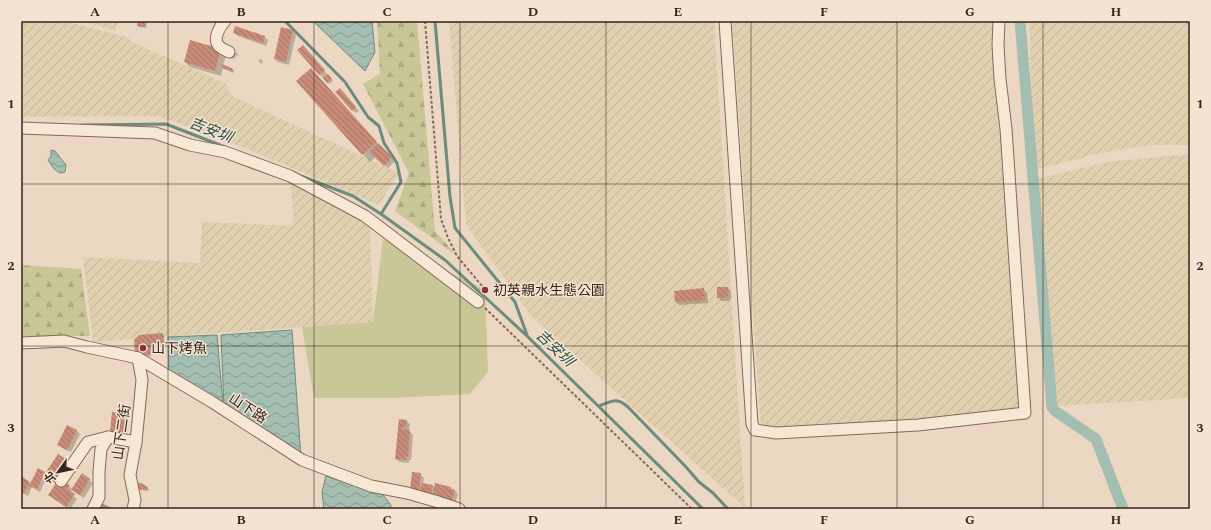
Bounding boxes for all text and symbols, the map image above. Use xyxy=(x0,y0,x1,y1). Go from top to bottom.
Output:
text: A xyxy=(90,2,100,22)
text: B xyxy=(236,2,246,22)
text: C xyxy=(382,2,392,22)
text: D xyxy=(528,2,538,22)
text: E xyxy=(674,2,683,22)
text: F xyxy=(820,2,828,22)
text: G xyxy=(965,2,975,22)
text: H xyxy=(1111,2,1122,22)
text: 1 xyxy=(7,94,15,114)
text: 1 xyxy=(1196,94,1204,114)
water label: 吉安圳 xyxy=(186,112,238,150)
text: 2 xyxy=(7,256,15,276)
text: 2 xyxy=(1196,256,1204,276)
place label: 初英親水生態公園 xyxy=(493,280,605,301)
marker: 初英親水生態公園 xyxy=(480,285,490,295)
water label: 吉安圳 xyxy=(530,324,580,374)
place label: 山下烤魚 xyxy=(151,338,207,359)
marker: 山下烤魚 xyxy=(138,343,148,353)
street label: 山下路 xyxy=(224,388,271,429)
street label: 山下二街 xyxy=(107,403,136,461)
text: 3 xyxy=(7,418,15,438)
text: 3 xyxy=(1196,418,1204,438)
north arrow xyxy=(38,452,78,492)
text: 北 xyxy=(40,468,60,486)
text: A xyxy=(90,510,100,530)
text: B xyxy=(236,510,246,530)
text: C xyxy=(382,510,392,530)
text: D xyxy=(528,510,538,530)
text: E xyxy=(674,510,683,530)
text: F xyxy=(820,510,828,530)
text: G xyxy=(965,510,975,530)
text: H xyxy=(1111,510,1122,530)

